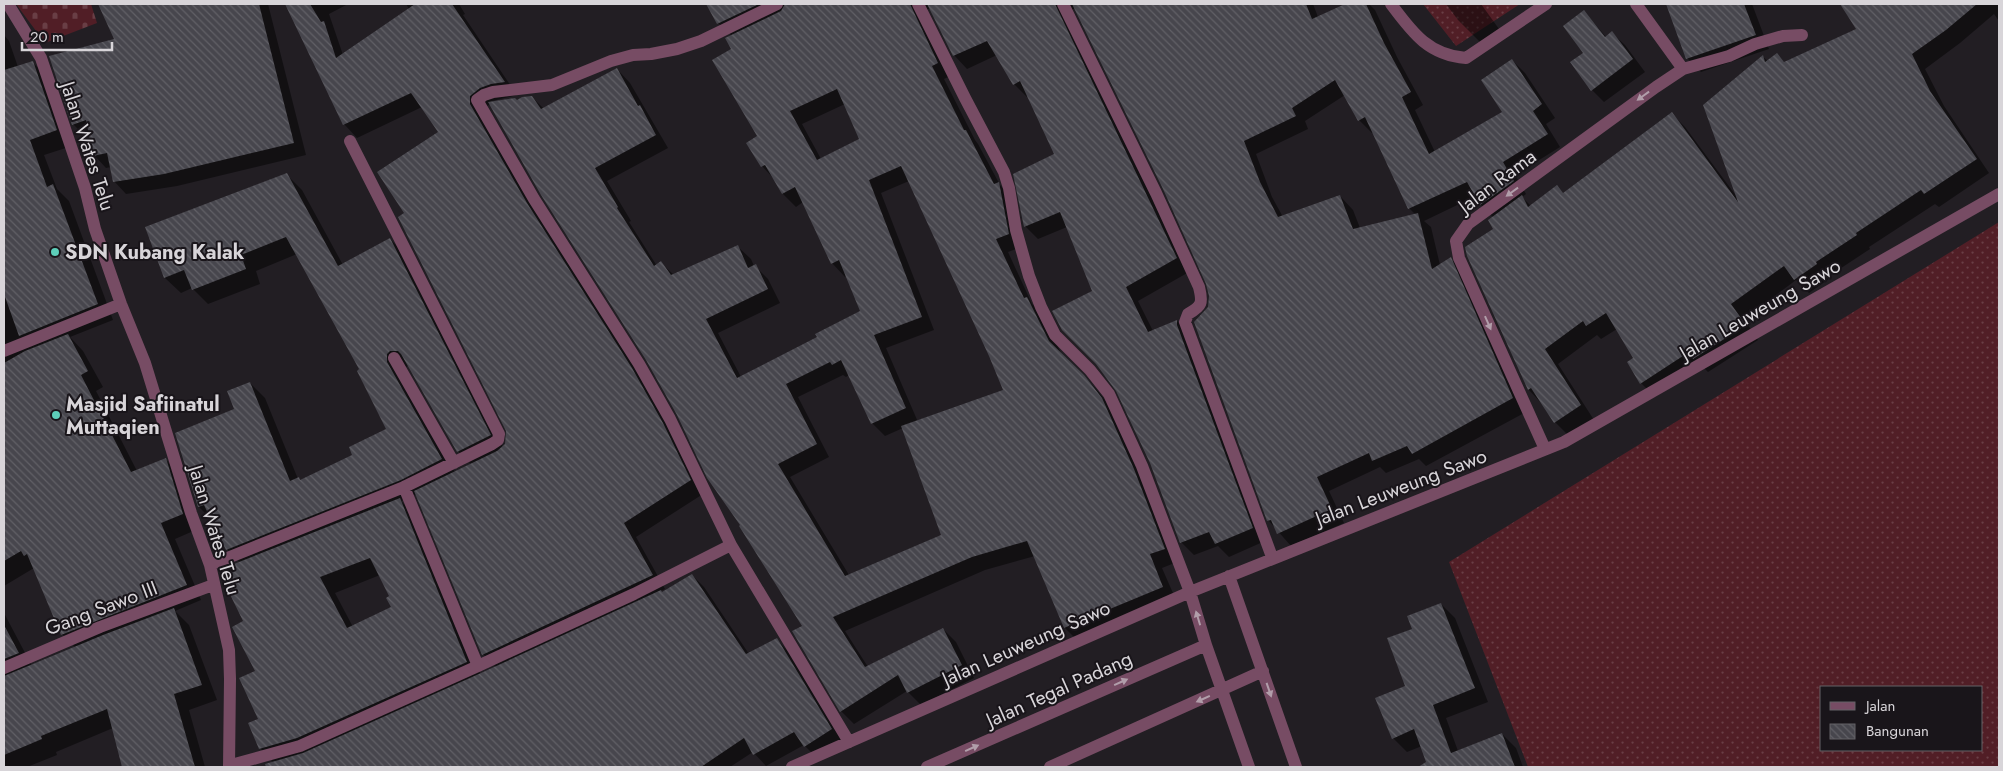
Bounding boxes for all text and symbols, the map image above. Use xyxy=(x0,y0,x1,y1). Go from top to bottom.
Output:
scale bar xyxy=(22,20,112,52)
text: 20 m xyxy=(30,26,64,48)
street label: Jalan Wates Telu xyxy=(52,75,122,215)
one-way arrow xyxy=(1637,91,1650,102)
street label: Jalan Rama xyxy=(1450,142,1542,222)
one-way arrow xyxy=(1505,187,1519,197)
place label: SDN Kubang Kalak xyxy=(65,238,245,267)
marker: SDN Kubang Kalak xyxy=(49,246,61,258)
street label: Jalan Leuweung Sawo xyxy=(1672,251,1846,369)
one-way arrow xyxy=(1485,316,1493,330)
place label: Masjid Safiinatul Muttaqien xyxy=(66,390,220,442)
marker: Masjid Safiinatul Muttaqien xyxy=(50,409,62,421)
street label: Jalan Leuweung Sawo xyxy=(1308,441,1491,535)
street label: Jalan Wates Telu xyxy=(180,459,248,599)
street label: Gang Sawo III xyxy=(41,574,162,643)
street label: Jalan Leuweung Sawo xyxy=(935,593,1115,695)
one-way arrow xyxy=(1194,611,1202,626)
street label: Jalan Tegal Padang xyxy=(979,644,1137,736)
one-way arrow xyxy=(1114,678,1128,686)
one-way arrow xyxy=(1265,683,1273,698)
legend xyxy=(1820,686,1983,751)
one-way arrow xyxy=(1196,695,1210,703)
text: Jalan xyxy=(1864,695,1895,717)
text: Bangunan xyxy=(1866,720,1929,742)
one-way arrow xyxy=(965,743,979,751)

